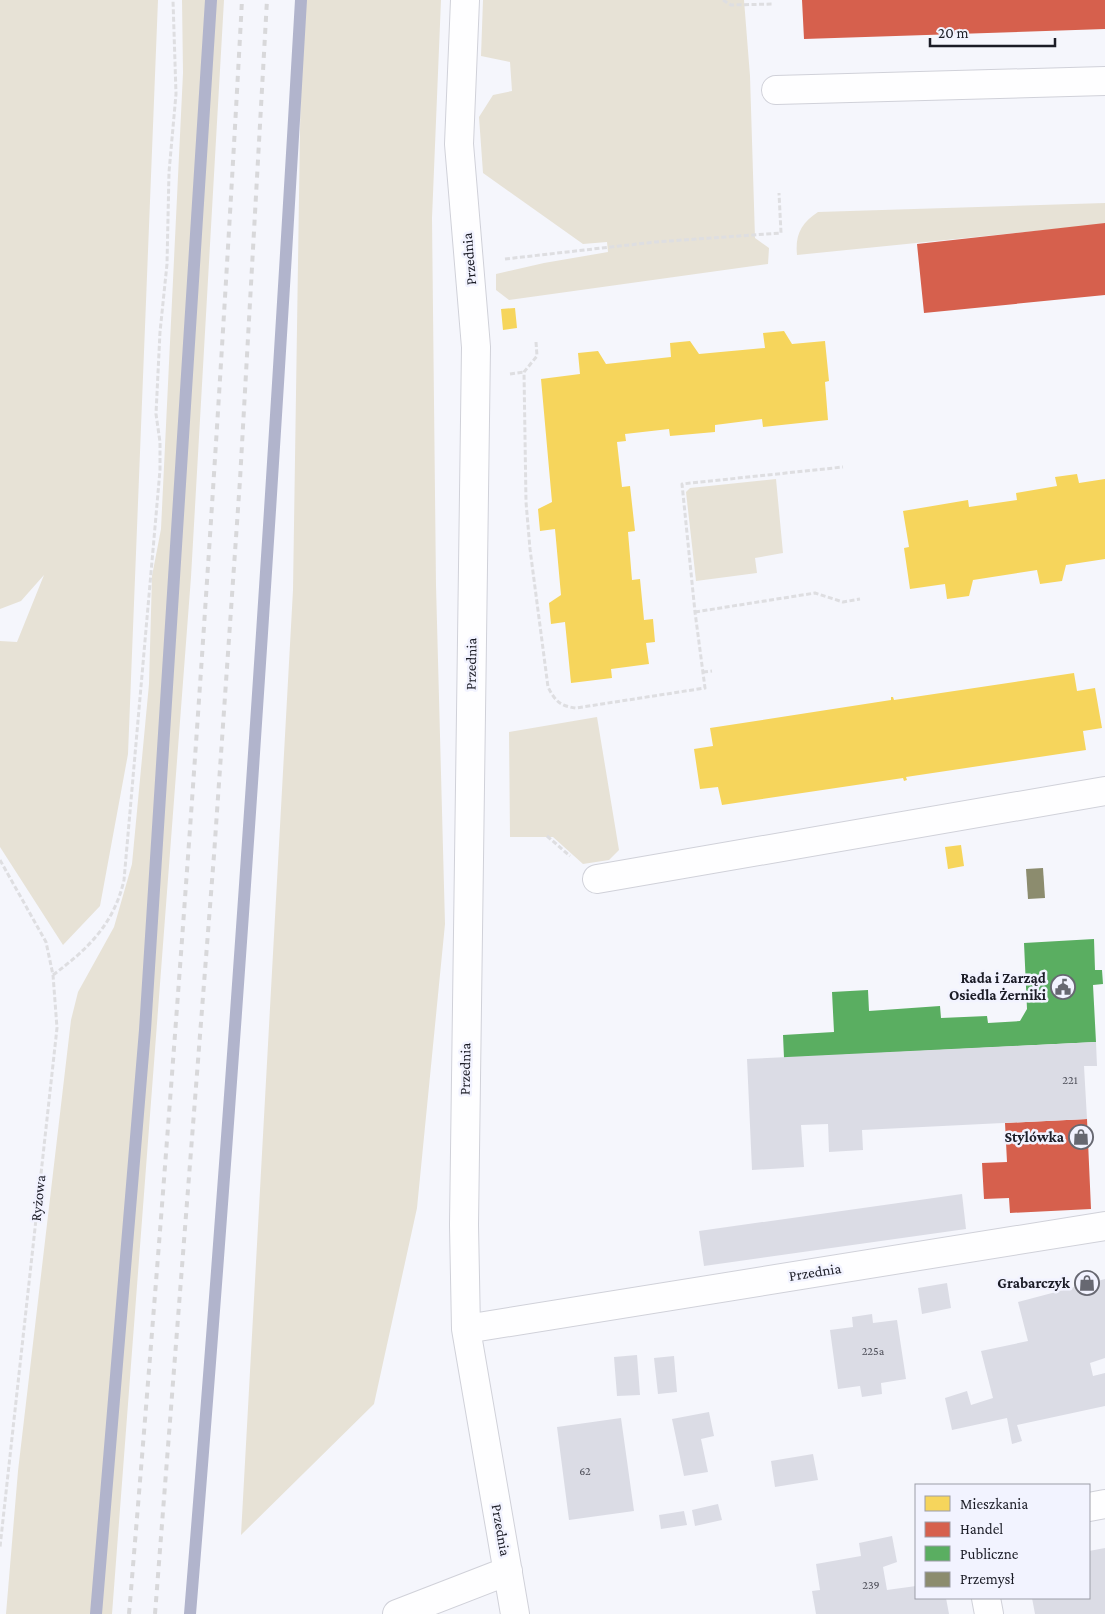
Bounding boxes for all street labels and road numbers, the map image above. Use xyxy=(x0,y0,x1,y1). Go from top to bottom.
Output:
street label: Przednia xyxy=(459,232,479,286)
street label: Przednia xyxy=(463,638,479,690)
street label: Przednia xyxy=(457,1043,473,1095)
street label: Ryżowa xyxy=(28,1174,49,1222)
street label: Przednia xyxy=(788,1260,842,1284)
street label: Przednia xyxy=(489,1503,513,1557)

